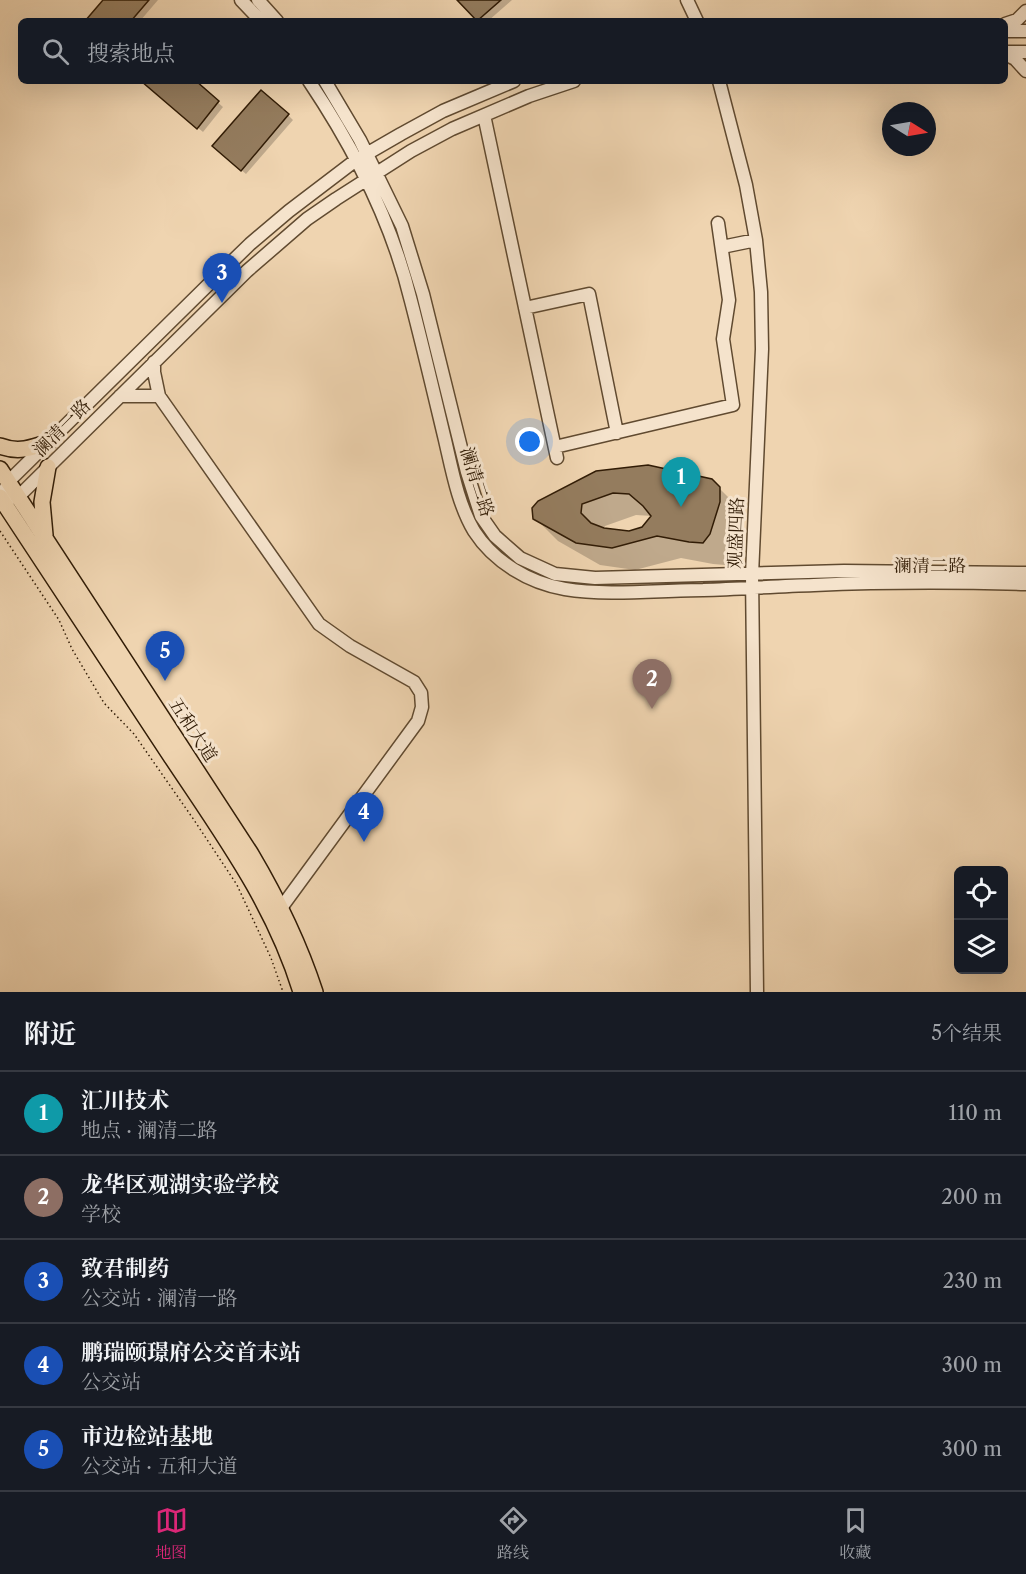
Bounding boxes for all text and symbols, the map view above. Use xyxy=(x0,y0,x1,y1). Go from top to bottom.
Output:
search box xyxy=(18,18,1008,84)
icon: search xyxy=(39,35,72,68)
text: 搜索地点 xyxy=(87,40,175,67)
north arrow xyxy=(882,102,936,156)
pin: 3 xyxy=(202,254,242,303)
street label: 澜清一路 xyxy=(29,395,95,461)
your location xyxy=(515,427,544,456)
street label: 澜清二路 xyxy=(455,444,499,520)
pin: 1 xyxy=(662,458,700,507)
street label: 观盛四路 xyxy=(724,497,748,569)
street label: 澜清二路 xyxy=(894,555,966,577)
pin: 5 xyxy=(146,632,184,681)
pin: 2 xyxy=(632,660,672,709)
street label: 五和大道 xyxy=(164,694,222,766)
pin: 4 xyxy=(344,792,384,842)
map controls xyxy=(954,866,1008,974)
button: locate xyxy=(954,866,1008,920)
button: layers xyxy=(954,920,1008,974)
text: 附近 xyxy=(24,1018,76,1050)
text: 5个结果 xyxy=(931,1021,1002,1045)
text: 汇川技术 xyxy=(81,1087,169,1114)
text: 1 xyxy=(39,1101,48,1125)
text: 110 m xyxy=(949,1101,1002,1125)
text: 地点 · 澜清二路 xyxy=(81,1118,217,1142)
text: 龙华区观湖实验学校 xyxy=(81,1171,279,1198)
text: 2 xyxy=(38,1185,49,1209)
text: 200 m xyxy=(941,1185,1002,1209)
text: 学校 xyxy=(81,1202,121,1226)
text: 致君制药 xyxy=(81,1255,169,1282)
text: 3 xyxy=(38,1269,49,1293)
text: 230 m xyxy=(943,1269,1002,1293)
text: 公交站 · 澜清一路 xyxy=(81,1286,237,1310)
text: 鹏瑞颐璟府公交首末站 xyxy=(81,1339,301,1366)
text: 4 xyxy=(38,1353,49,1377)
text: 300 m xyxy=(942,1353,1002,1377)
text: 公交站 xyxy=(81,1370,141,1394)
text: 市边检站基地 xyxy=(81,1423,213,1450)
text: 5 xyxy=(38,1437,49,1461)
text: 300 m xyxy=(942,1437,1002,1461)
text: 公交站 · 五和大道 xyxy=(81,1454,237,1478)
tab: 地图 xyxy=(155,1504,188,1563)
tab: 路线 xyxy=(497,1504,530,1563)
tab: 收藏 xyxy=(839,1504,872,1563)

